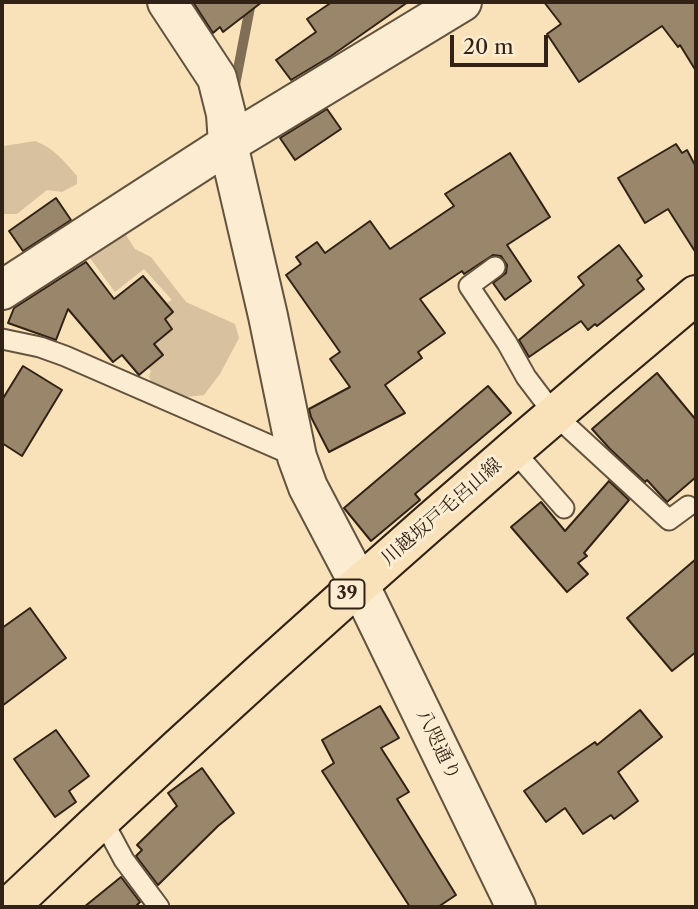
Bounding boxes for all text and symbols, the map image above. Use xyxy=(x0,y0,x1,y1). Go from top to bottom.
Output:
scale bar xyxy=(453,21,551,65)
text: 20 m xyxy=(463,34,514,59)
street label: 川越坂戸毛呂山線 xyxy=(377,454,507,570)
road number: 39 xyxy=(330,580,364,608)
street label: 八咫通り xyxy=(411,706,465,784)

